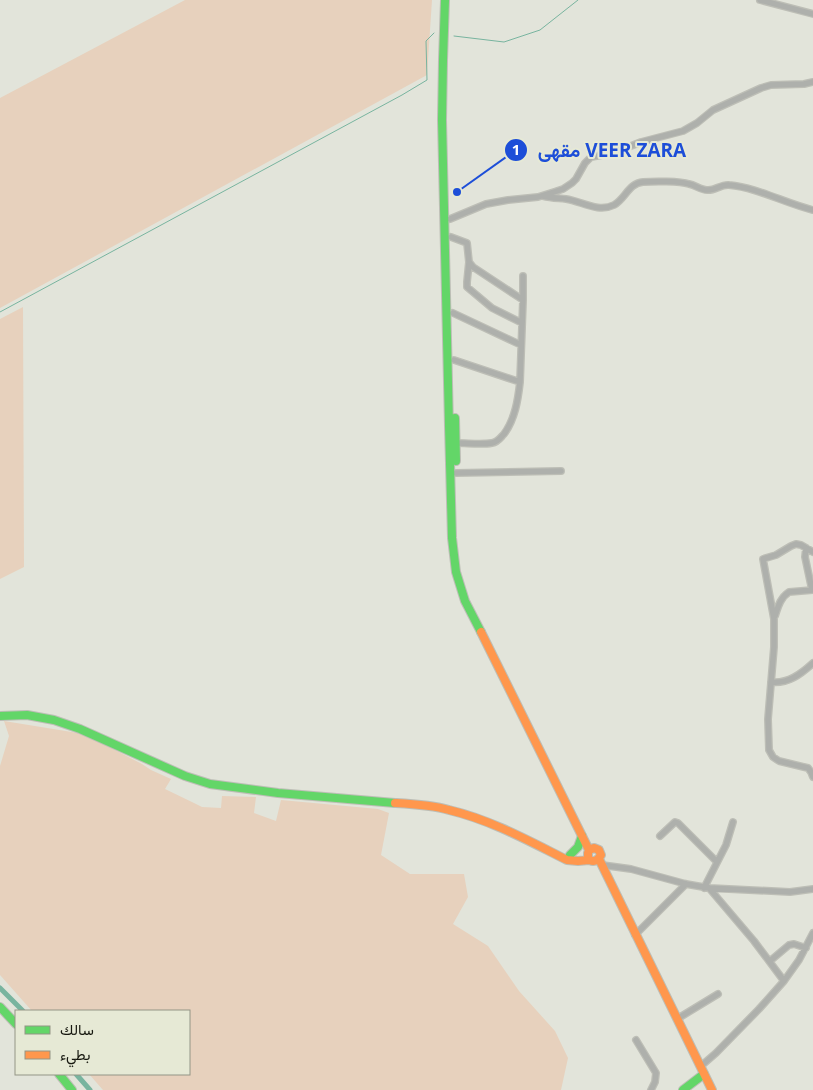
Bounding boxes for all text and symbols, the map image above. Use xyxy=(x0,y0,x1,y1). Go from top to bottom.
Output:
callout: مقهى VEER ZARA xyxy=(503,133,696,167)
text: مقهى VEER ZARA xyxy=(538,137,687,163)
text: 1 xyxy=(512,139,520,159)
legend xyxy=(15,1010,190,1075)
text: سالك xyxy=(60,1019,94,1039)
text: بطيء xyxy=(60,1044,90,1068)

